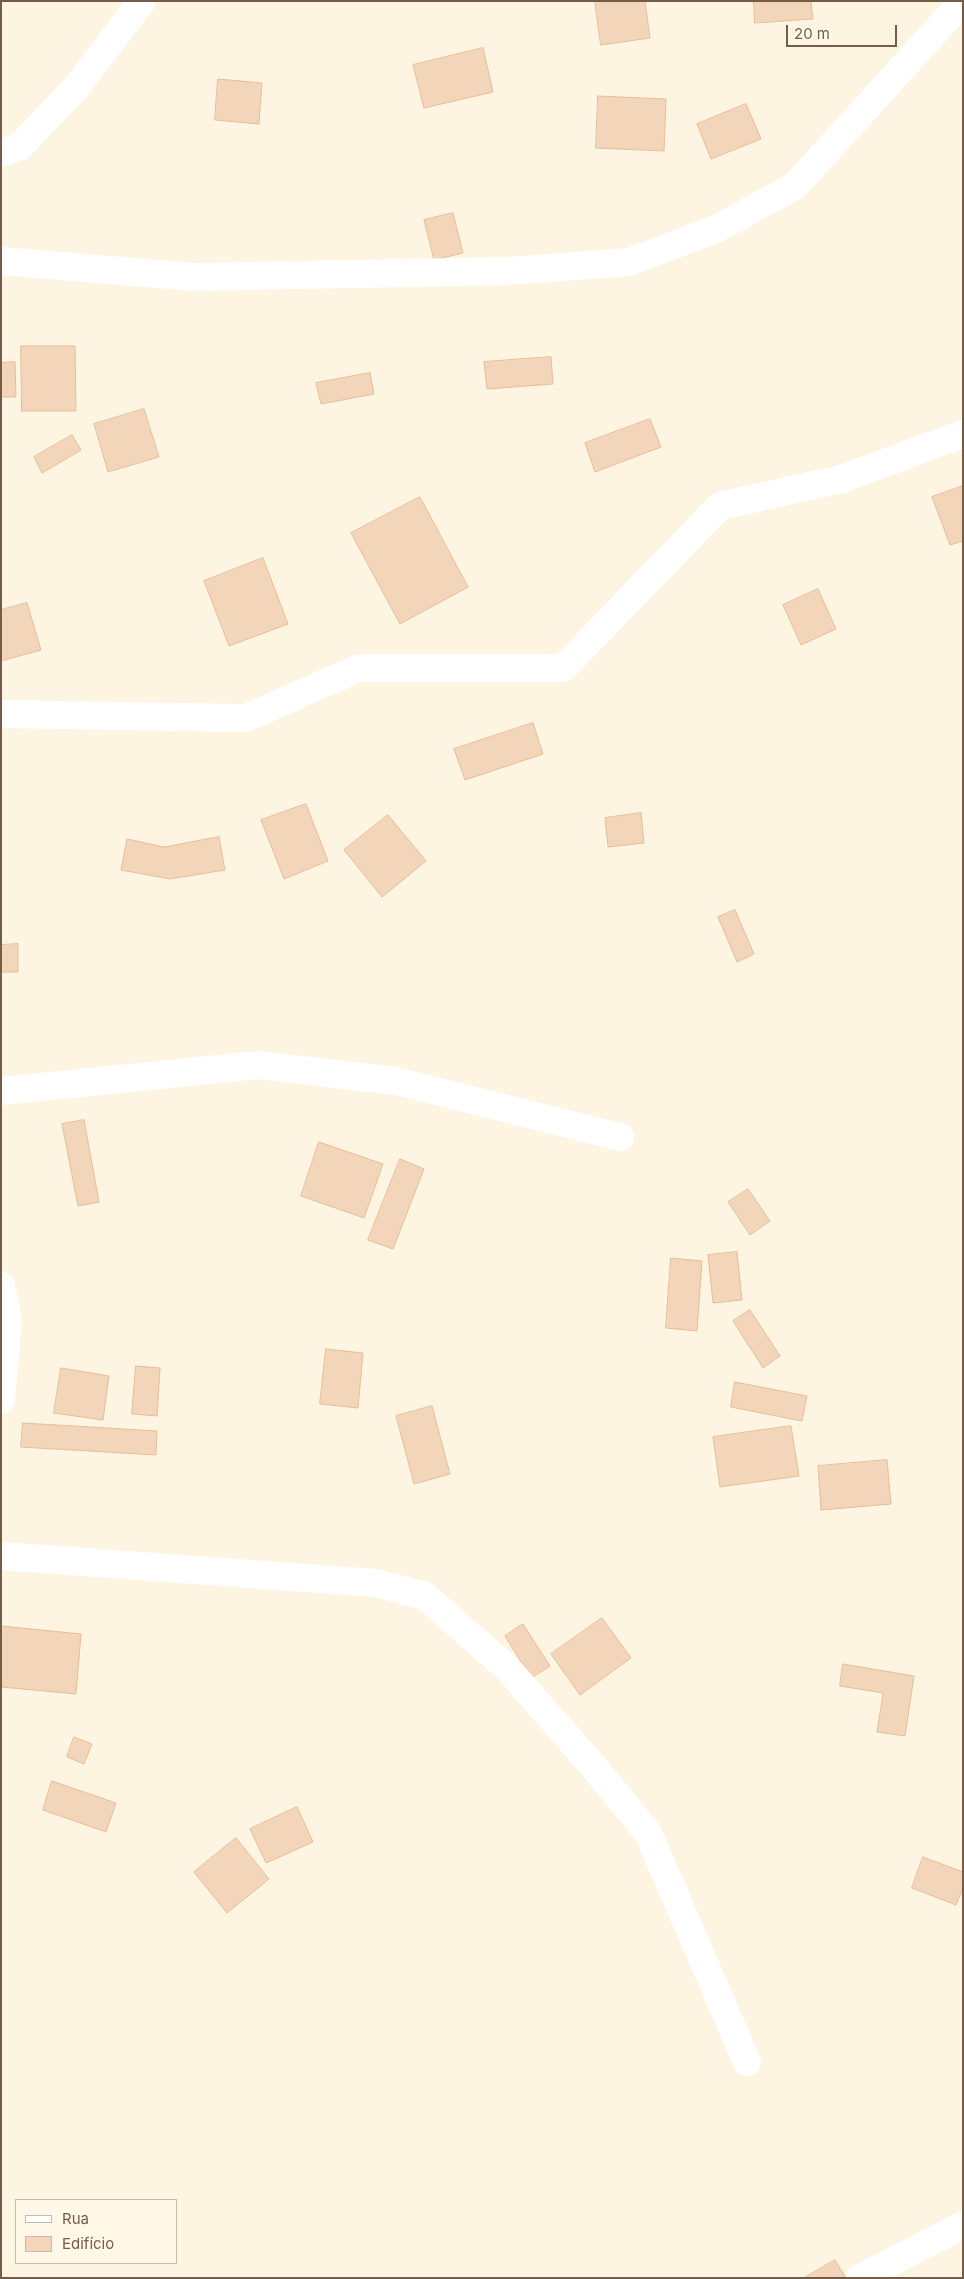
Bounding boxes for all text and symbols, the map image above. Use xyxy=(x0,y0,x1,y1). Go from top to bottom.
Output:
scale bar xyxy=(789,15,900,47)
text: 20 m xyxy=(794,24,830,43)
legend xyxy=(15,2199,178,2264)
text: Rua xyxy=(62,2209,89,2228)
text: Edifício xyxy=(62,2234,114,2253)

